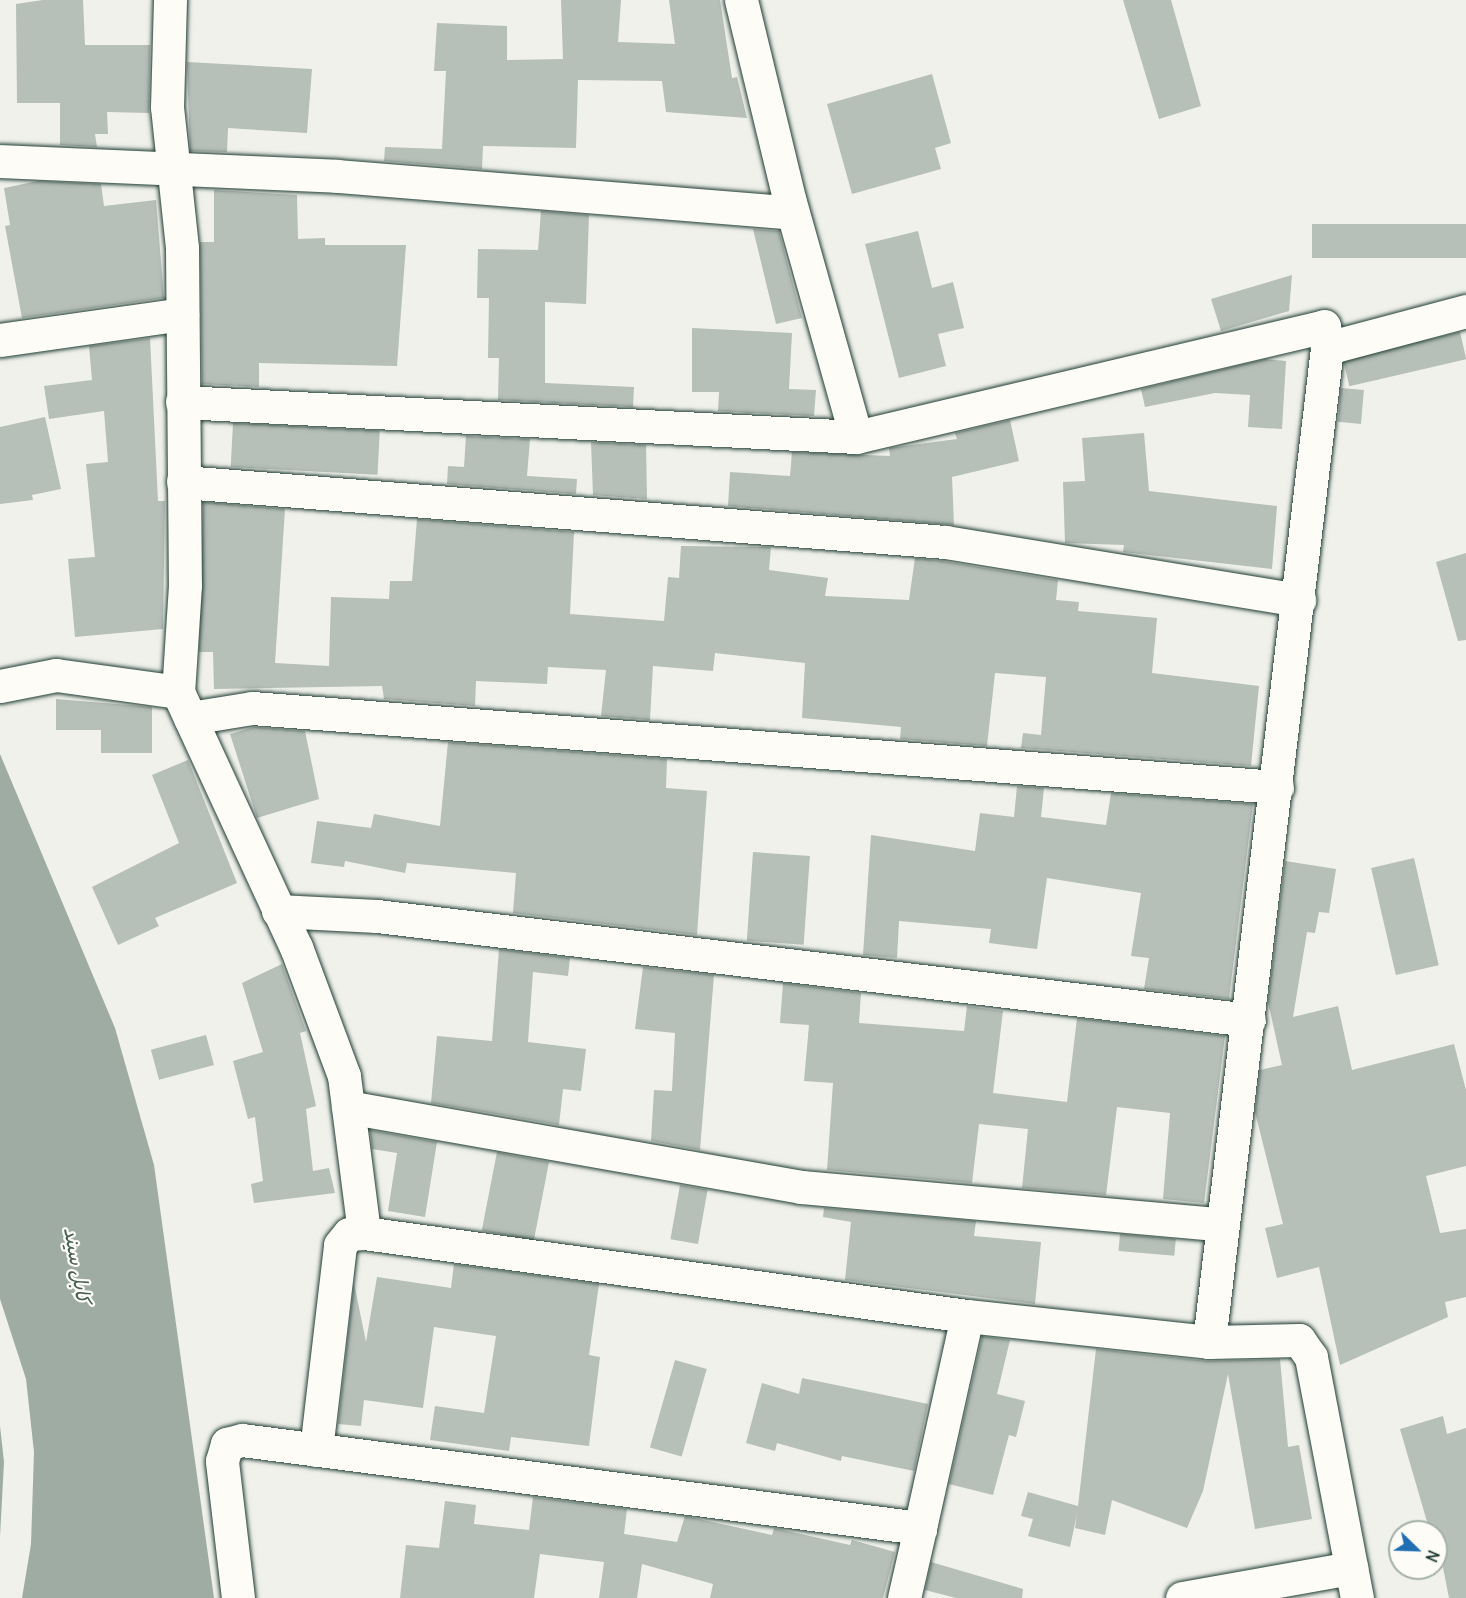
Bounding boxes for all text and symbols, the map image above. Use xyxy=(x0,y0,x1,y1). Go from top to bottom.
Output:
water label: کابل سيند xyxy=(60,1225,96,1305)
north arrow xyxy=(1388,1520,1448,1580)
text: N xyxy=(1421,1547,1444,1565)

